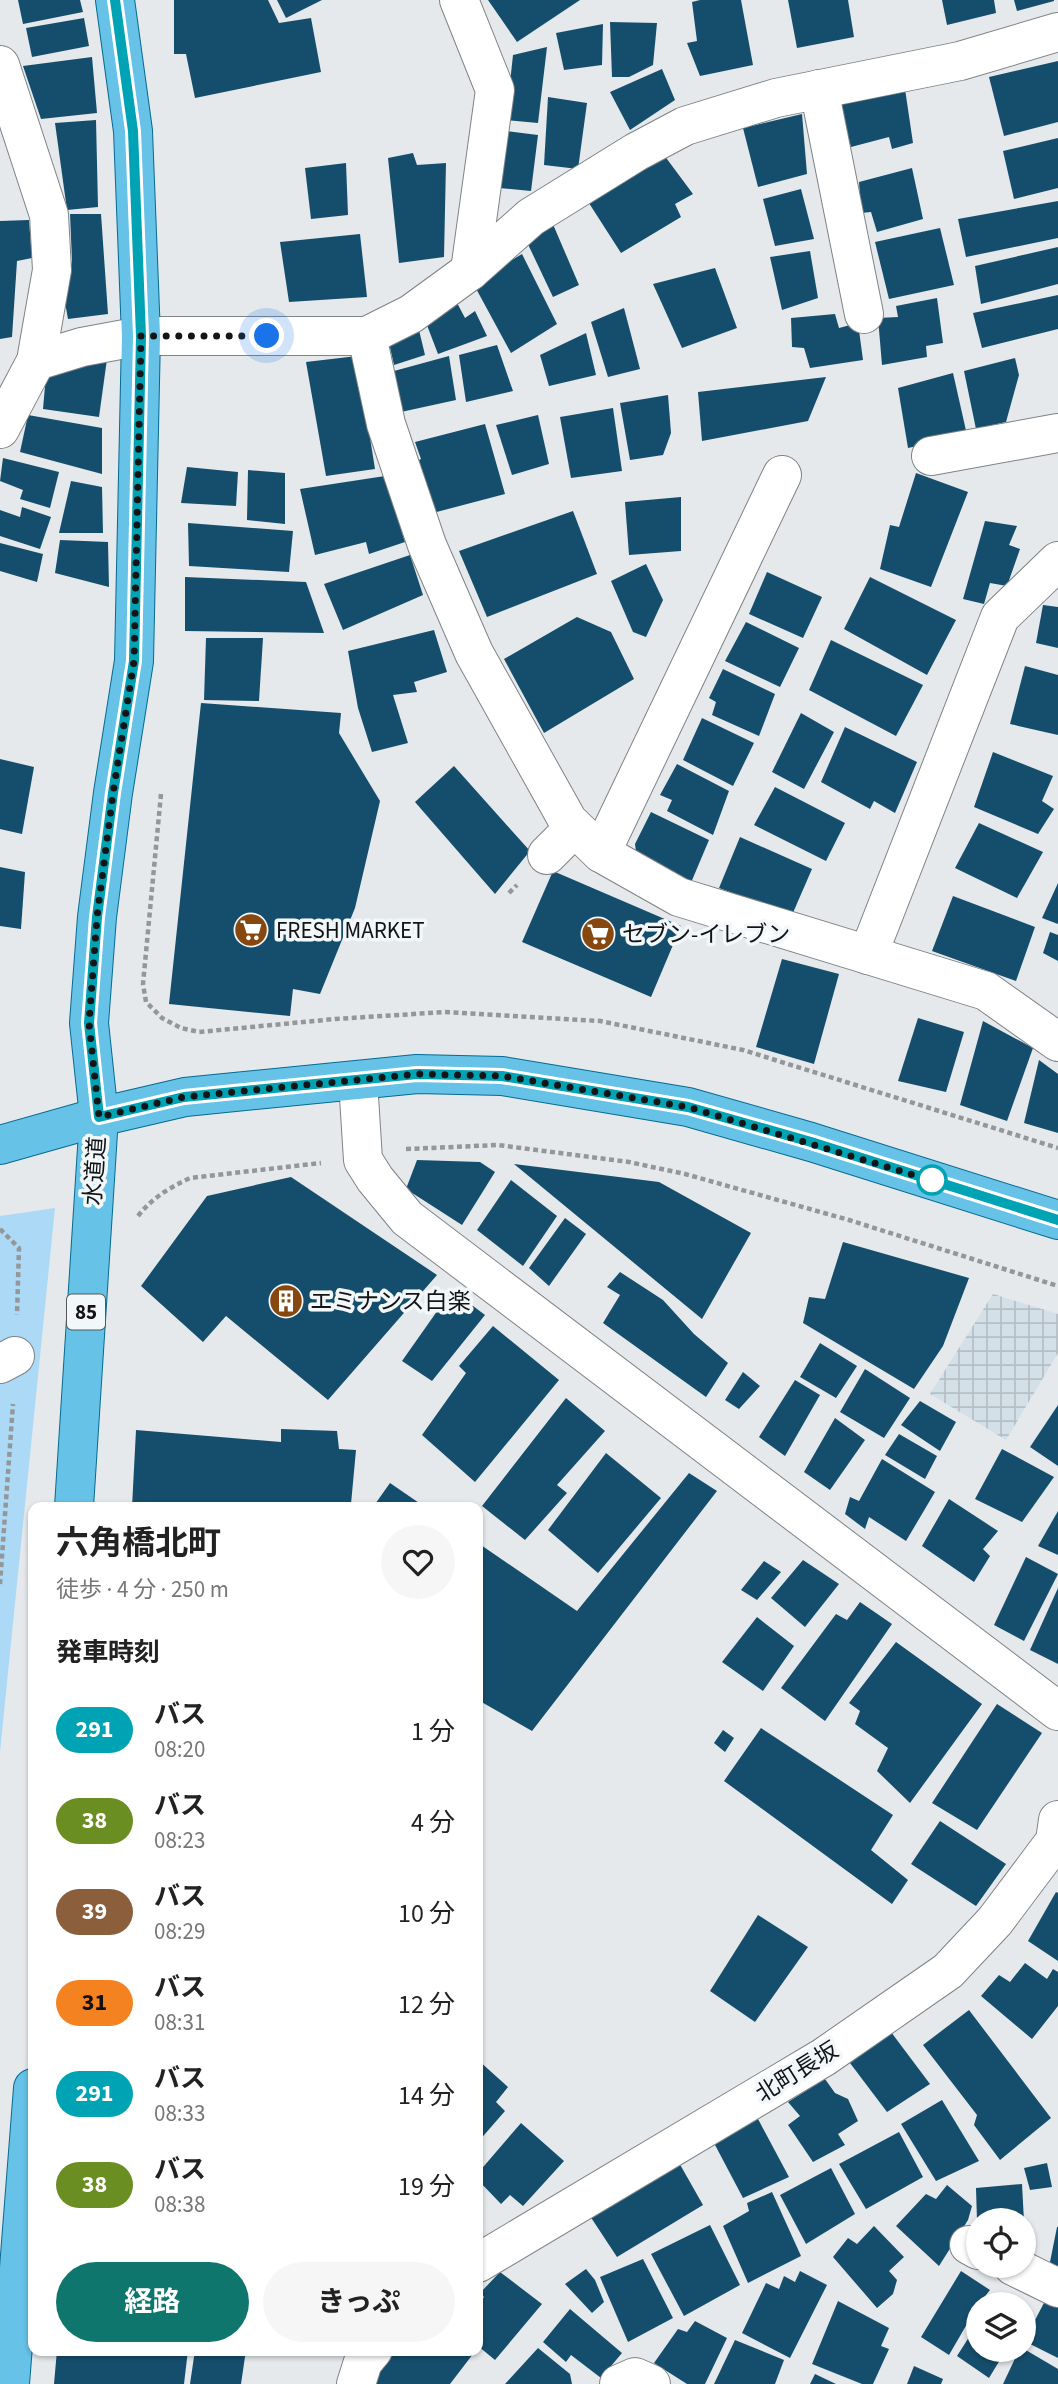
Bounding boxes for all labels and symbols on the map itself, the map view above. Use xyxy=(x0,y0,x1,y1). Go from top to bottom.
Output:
your location xyxy=(249,318,284,353)
supermarket icon: FRESH MARKET xyxy=(232,911,270,949)
place label: FRESH MARKET xyxy=(276,914,425,947)
supermarket icon: セブン-イレブン xyxy=(579,915,617,953)
place label: セブン-イレブン xyxy=(622,918,790,951)
street label: 水道道 xyxy=(76,1135,114,1207)
unlabelled marker xyxy=(917,1165,947,1195)
building icon: エミナンス白楽 xyxy=(267,1282,305,1320)
place label: エミナンス白楽 xyxy=(310,1285,471,1318)
road number: 85 xyxy=(67,1294,105,1330)
street label: 北町長坂 xyxy=(749,2034,845,2110)

